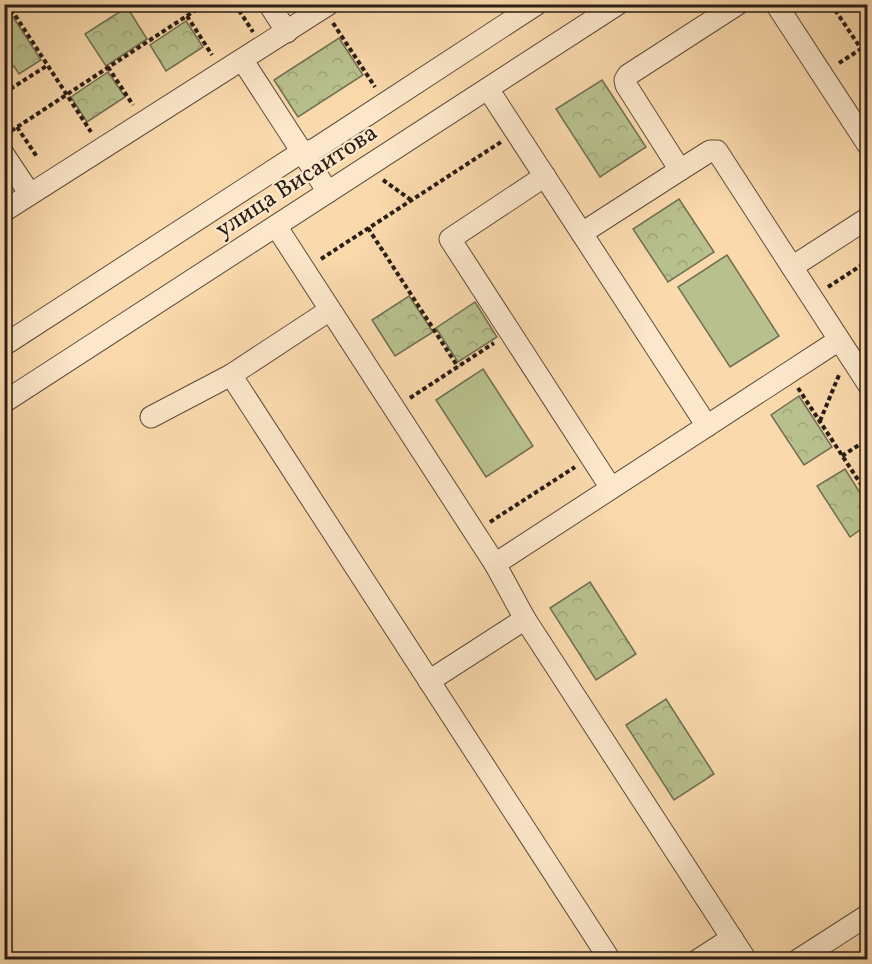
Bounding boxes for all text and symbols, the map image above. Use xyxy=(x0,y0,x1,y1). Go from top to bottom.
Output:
street label: улица Висаитова xyxy=(209,117,385,247)

